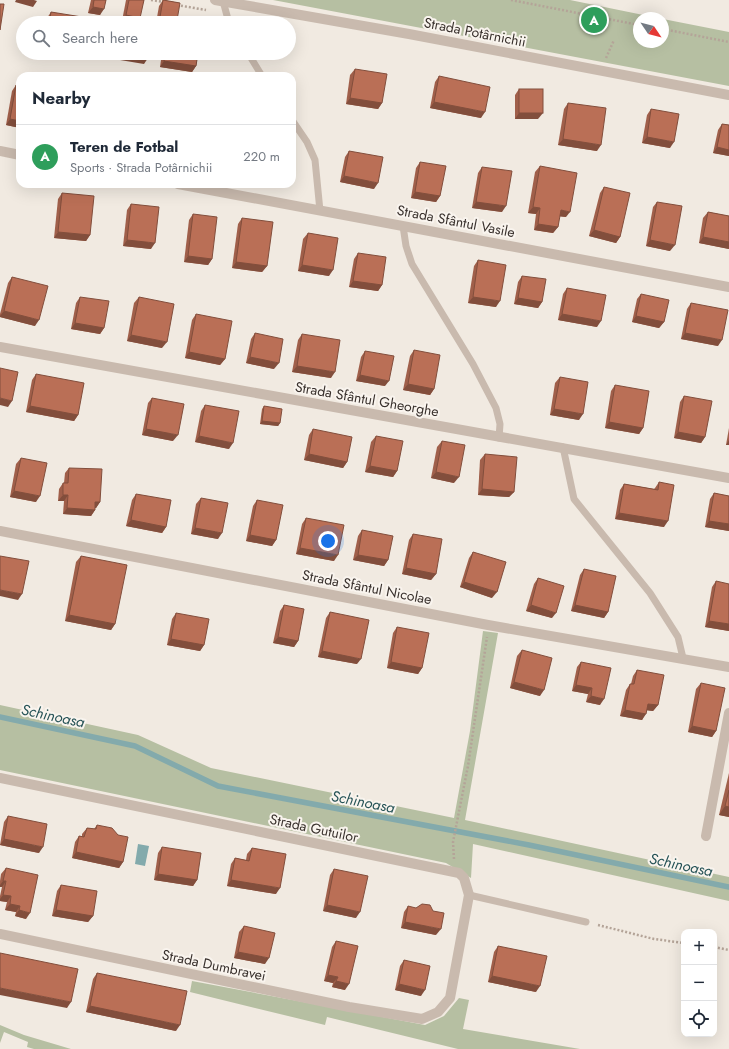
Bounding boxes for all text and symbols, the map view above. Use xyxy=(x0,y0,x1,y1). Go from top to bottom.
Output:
pin: A xyxy=(581,5,607,35)
street label: Strada Potârnichii xyxy=(422,12,528,52)
north arrow xyxy=(633,12,669,48)
search box xyxy=(16,16,296,60)
icon: search xyxy=(30,27,52,49)
text: Search here xyxy=(62,27,138,49)
text: Nearby xyxy=(32,86,90,110)
text: Teren de Fotbal xyxy=(70,136,178,158)
text: A xyxy=(40,147,50,166)
text: 220 m xyxy=(243,147,280,166)
text: Sports · Strada Potârnichii xyxy=(70,158,212,177)
street label: Strada Sfântul Vasile xyxy=(395,200,517,242)
street label: Strada Sfântul Gheorghe xyxy=(294,377,440,421)
your location xyxy=(318,531,338,551)
street label: Strada Sfântul Nicolae xyxy=(301,565,433,609)
water label: Schinoasa xyxy=(19,699,87,734)
water label: Schinoasa xyxy=(329,785,397,819)
street label: Strada Gutuilor xyxy=(268,809,360,847)
water label: Schinoasa xyxy=(647,848,715,883)
map controls xyxy=(681,929,717,1037)
button: + xyxy=(681,929,717,965)
street label: Strada Dumbravei xyxy=(160,944,268,986)
button: − xyxy=(681,965,717,1001)
button: locate xyxy=(681,1001,717,1037)

